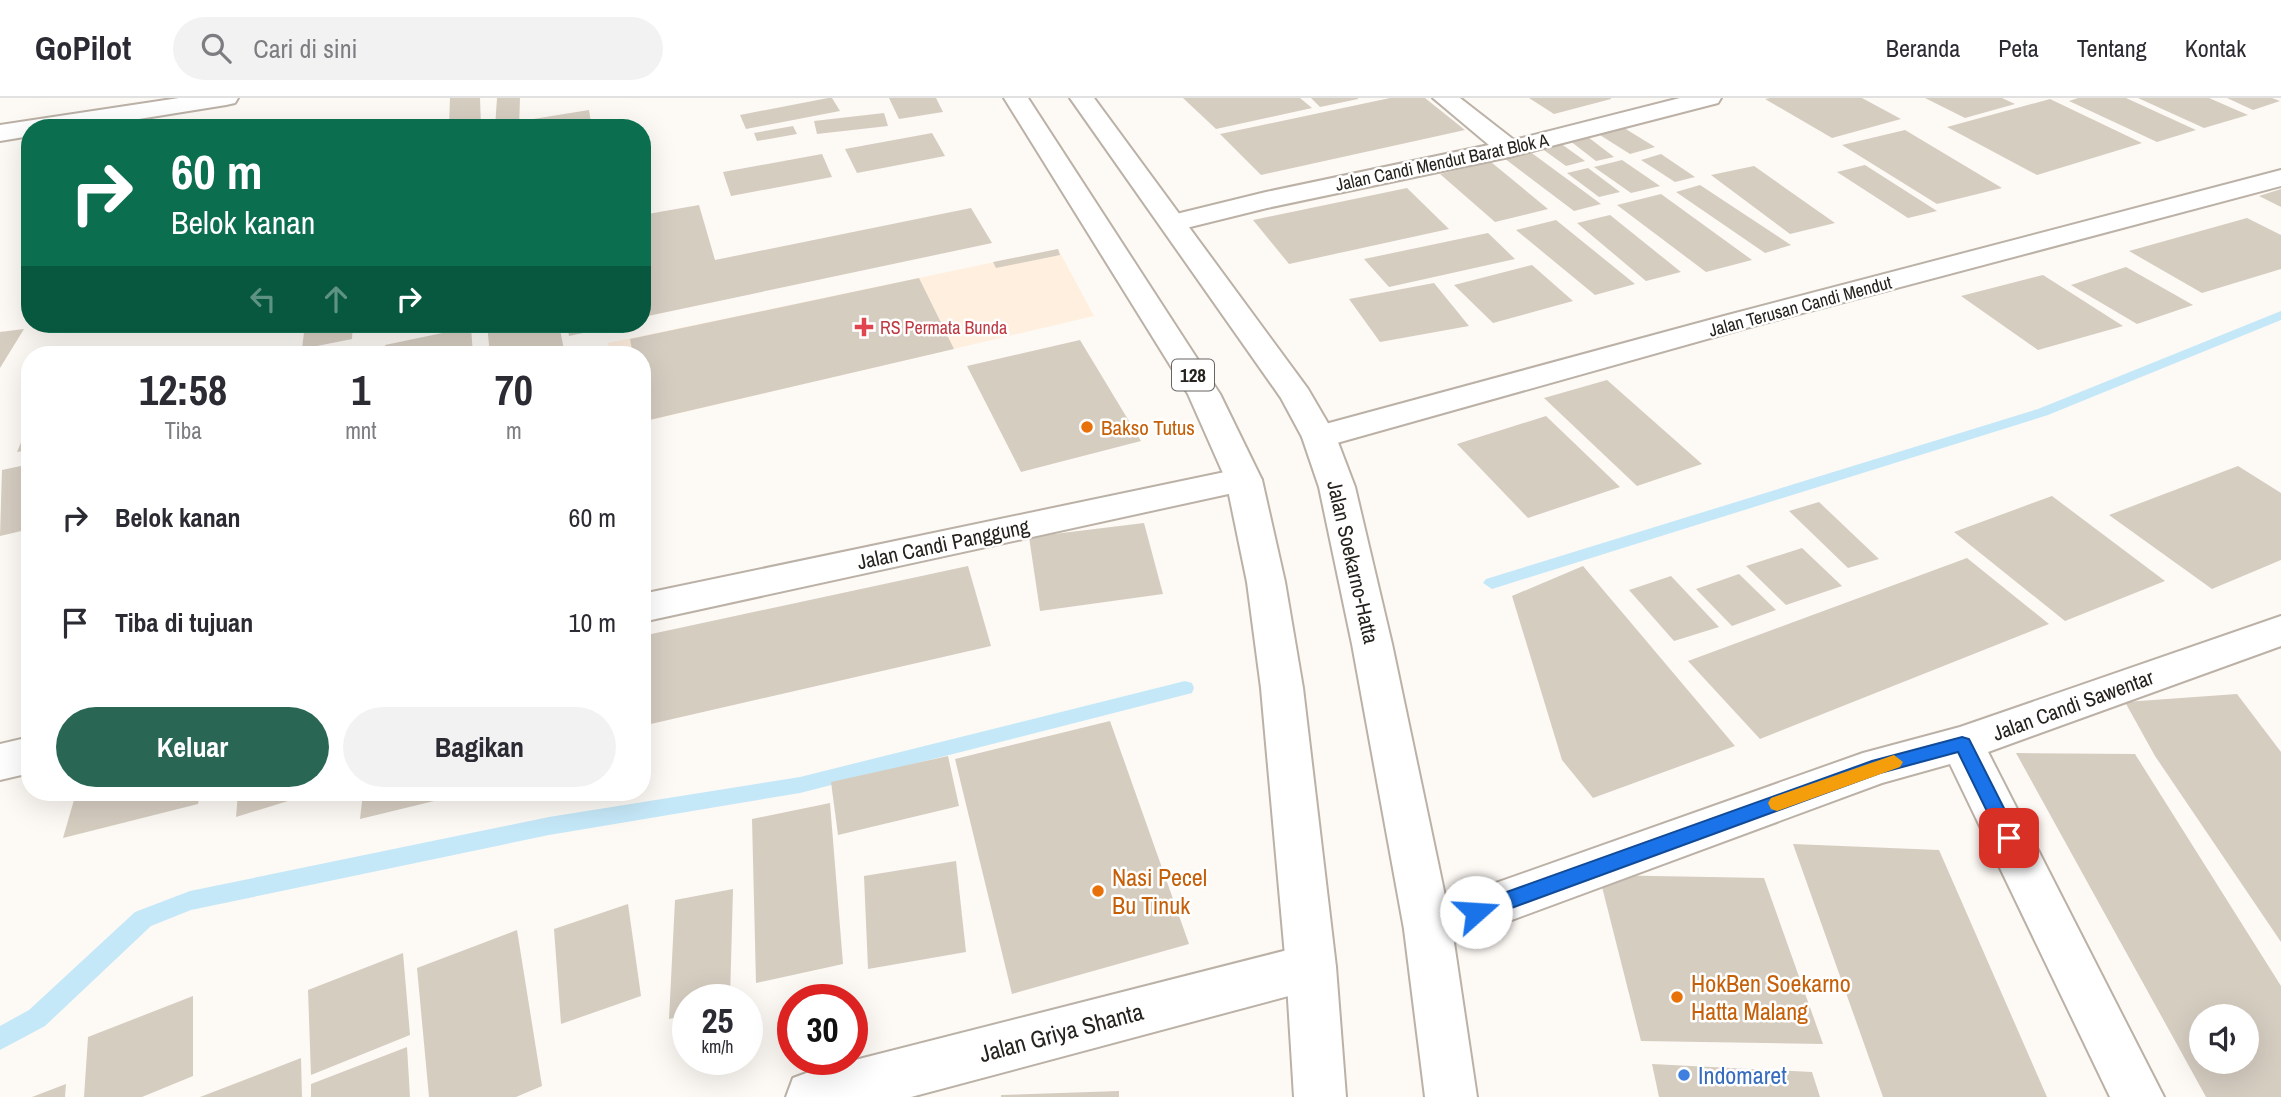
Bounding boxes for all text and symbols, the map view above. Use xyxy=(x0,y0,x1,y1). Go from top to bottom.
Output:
search box xyxy=(173,17,663,80)
text: GoPilot xyxy=(35,26,131,70)
icon: search xyxy=(197,29,235,67)
text: Cari di sini xyxy=(253,31,358,66)
text: Beranda xyxy=(1886,32,1960,64)
text: Peta xyxy=(1998,32,2039,64)
text: Tentang xyxy=(2077,32,2147,64)
text: Kontak xyxy=(2185,32,2246,64)
street label: Jalan Candi Mendut Barat Blok A xyxy=(1333,127,1551,197)
text: 60 m xyxy=(171,138,263,204)
icon: right xyxy=(56,147,147,238)
text: Belok kanan xyxy=(171,201,315,244)
street label: Jalan Terusan Candi Mendut xyxy=(1706,270,1894,342)
icon: left xyxy=(244,280,282,318)
icon: ahead xyxy=(317,280,355,318)
icon: right xyxy=(390,280,428,318)
place label: RS Permata Bunda xyxy=(880,315,1007,340)
marker: RS Permata Bunda xyxy=(854,317,874,337)
road number: 128 xyxy=(1172,360,1214,390)
text: 12:58 xyxy=(139,362,227,418)
text: 1 xyxy=(351,362,370,418)
text: 70 xyxy=(495,362,533,418)
place label: Bakso Tutus xyxy=(1101,413,1195,442)
text: Tiba xyxy=(164,415,202,446)
text: mnt xyxy=(345,415,377,446)
text: m xyxy=(506,415,522,446)
marker: Bakso Tutus xyxy=(1079,419,1095,435)
street label: Jalan Soekarno-Hatta xyxy=(1320,478,1386,647)
icon: right xyxy=(56,499,94,537)
text: Belok kanan xyxy=(115,500,241,535)
text: 60 m xyxy=(569,500,616,535)
street label: Jalan Candi Panggung xyxy=(854,512,1032,576)
icon: arrive xyxy=(56,604,94,642)
text: Tiba di tujuan xyxy=(115,605,253,640)
text: 10 m xyxy=(569,605,616,640)
street label: Jalan Candi Sawentar xyxy=(1988,662,2158,748)
button: Keluar xyxy=(56,707,329,787)
button: Bagikan xyxy=(343,707,616,787)
pin xyxy=(1979,808,2039,868)
icon: arrive xyxy=(1990,819,2028,857)
place label: Nasi Pecel Bu Tinuk xyxy=(1112,861,1207,921)
position arrow xyxy=(1439,875,1513,949)
marker: Nasi Pecel Bu Tinuk xyxy=(1090,883,1106,899)
place label: HokBen Soekarno Hatta Malang xyxy=(1691,967,1851,1027)
speed limit sign: 30 xyxy=(777,984,868,1075)
marker: HokBen Soekarno Hatta Malang xyxy=(1669,989,1685,1005)
street label: Jalan Griya Shanta xyxy=(975,995,1147,1069)
text: 25 xyxy=(702,997,733,1044)
map controls xyxy=(2189,1004,2259,1074)
button: sound xyxy=(2189,1004,2259,1074)
text: km/h xyxy=(702,1034,734,1059)
place label: Indomaret xyxy=(1698,1059,1787,1091)
marker: Indomaret xyxy=(1676,1067,1692,1083)

